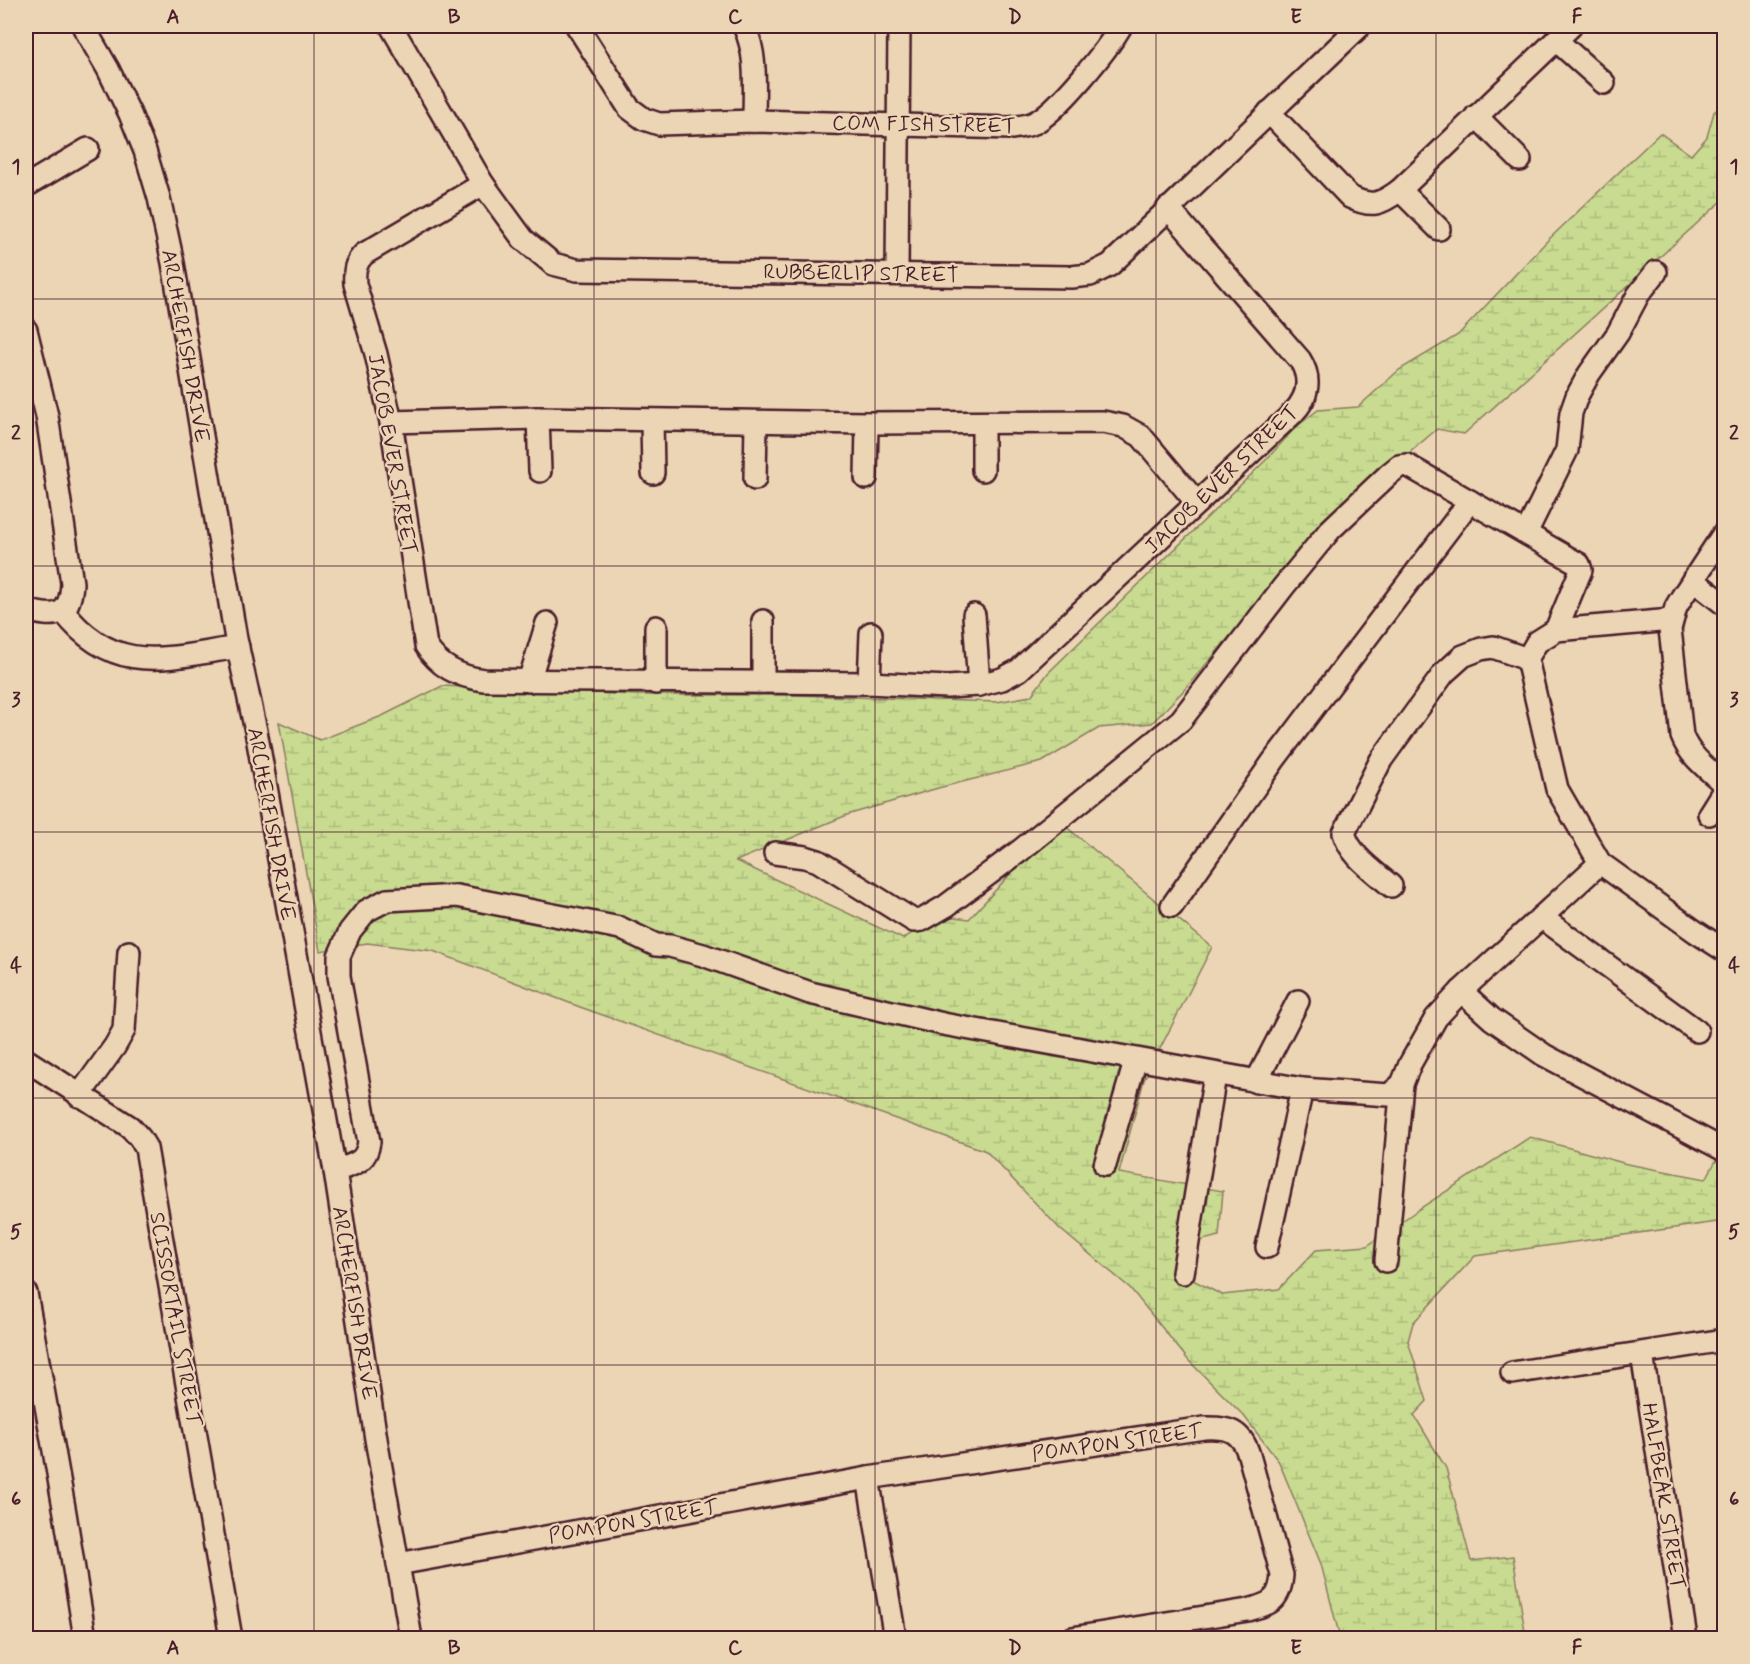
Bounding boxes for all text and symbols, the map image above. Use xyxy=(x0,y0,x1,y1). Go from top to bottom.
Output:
text: A xyxy=(166,4,180,31)
text: B xyxy=(448,4,461,31)
text: C xyxy=(728,4,743,31)
text: D xyxy=(1008,4,1022,31)
text: E xyxy=(1290,4,1302,31)
text: F xyxy=(1572,4,1583,31)
street label: COM FISH STREET xyxy=(832,109,1016,141)
text: 1 xyxy=(12,154,20,181)
text: 1 xyxy=(1730,154,1738,181)
street label: ARCHERFISH DRIVE xyxy=(154,247,216,445)
street label: RUBBERLIP STREET xyxy=(763,258,959,290)
street label: JACOB EVER STREET xyxy=(361,351,423,557)
street label: JACOB EVER STREET xyxy=(1139,399,1305,561)
text: 2 xyxy=(11,420,21,447)
text: 2 xyxy=(1729,420,1739,447)
text: 3 xyxy=(11,687,21,714)
text: 3 xyxy=(1729,687,1739,714)
street label: ARCHERFISH DRIVE xyxy=(240,725,302,923)
text: 4 xyxy=(10,953,22,980)
text: 4 xyxy=(1728,953,1740,980)
street label: ARCHERFISH DRIVE xyxy=(325,1204,383,1402)
street label: SCISSORTAIL STREET xyxy=(142,1210,208,1429)
text: 5 xyxy=(10,1219,22,1246)
text: 5 xyxy=(1728,1219,1740,1246)
street label: HALFBEAK STREET xyxy=(1634,1401,1692,1591)
street label: POMPON STREET xyxy=(1030,1417,1205,1469)
text: 6 xyxy=(11,1486,21,1513)
text: 6 xyxy=(1729,1486,1739,1513)
street label: POMPON STREET xyxy=(546,1493,721,1551)
text: A xyxy=(166,1635,180,1662)
text: B xyxy=(448,1635,461,1662)
text: C xyxy=(728,1635,743,1662)
text: D xyxy=(1008,1635,1022,1662)
text: E xyxy=(1290,1635,1302,1662)
text: F xyxy=(1572,1635,1583,1662)

